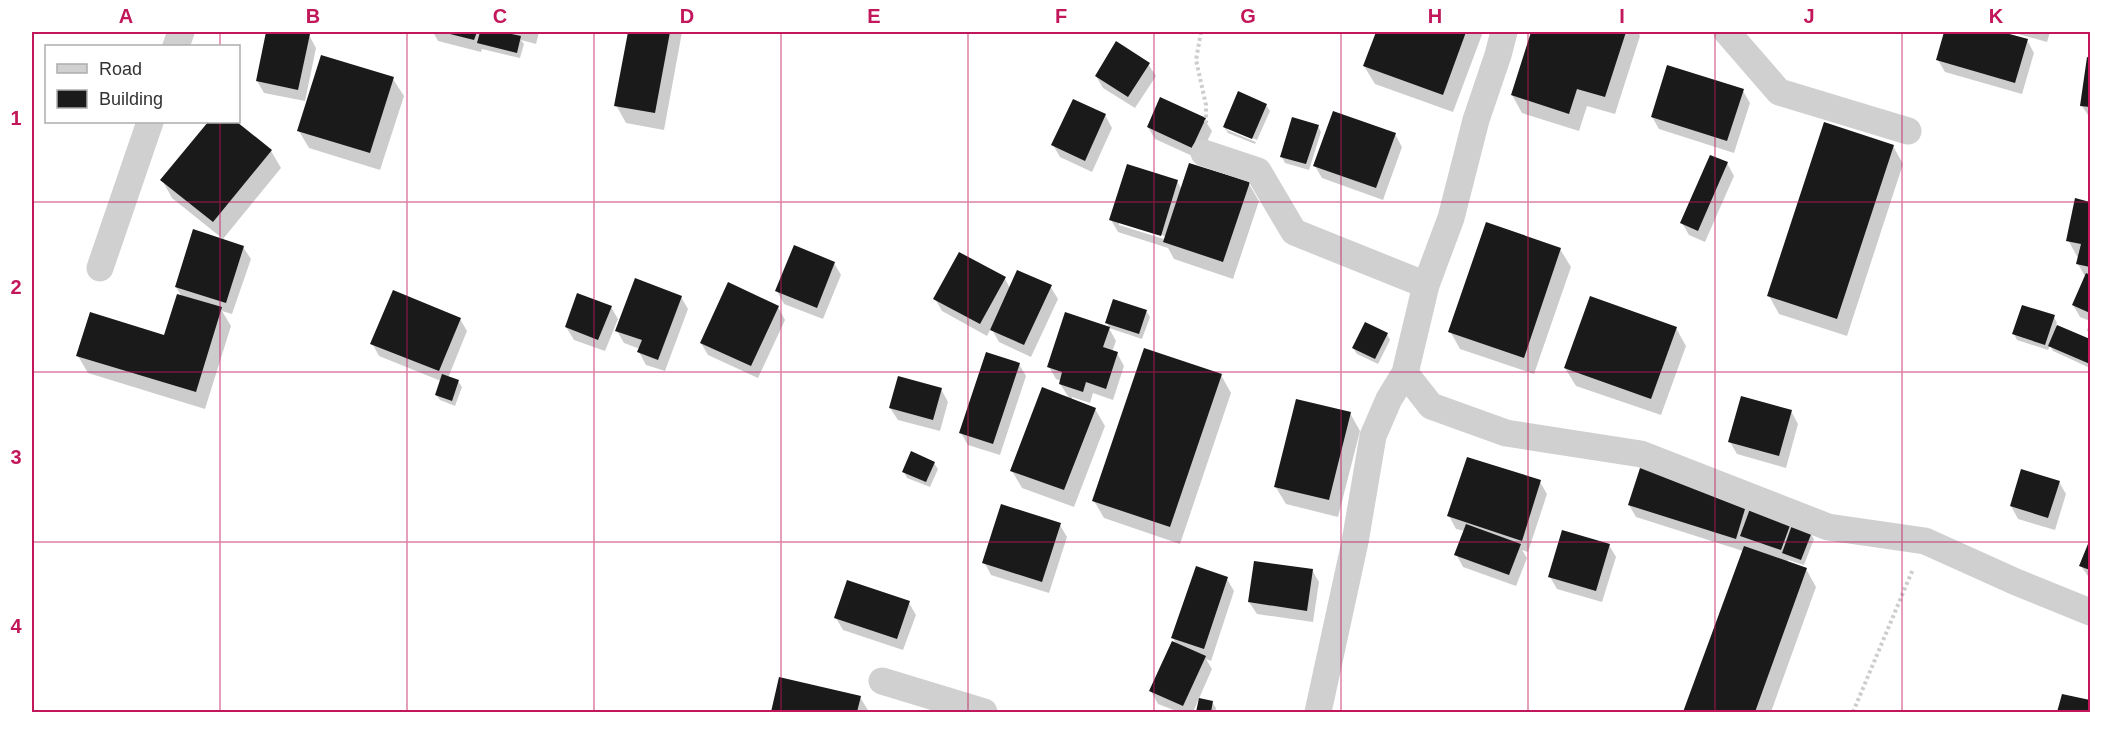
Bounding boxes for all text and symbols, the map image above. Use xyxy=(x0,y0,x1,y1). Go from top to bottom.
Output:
text: A xyxy=(119,5,133,27)
text: B xyxy=(306,5,320,27)
text: C xyxy=(493,5,507,27)
text: D xyxy=(680,5,694,27)
text: E xyxy=(867,5,881,27)
text: F xyxy=(1055,5,1067,27)
text: G xyxy=(1240,5,1256,27)
text: H xyxy=(1428,5,1442,27)
text: I xyxy=(1619,5,1625,27)
text: J xyxy=(1803,5,1815,27)
text: K xyxy=(1989,5,2004,27)
legend xyxy=(45,45,240,123)
text: Road xyxy=(99,59,142,79)
text: Building xyxy=(99,89,163,109)
text: 1 xyxy=(10,107,22,129)
text: 2 xyxy=(10,276,22,298)
text: 3 xyxy=(10,446,22,468)
text: 4 xyxy=(10,615,22,637)

